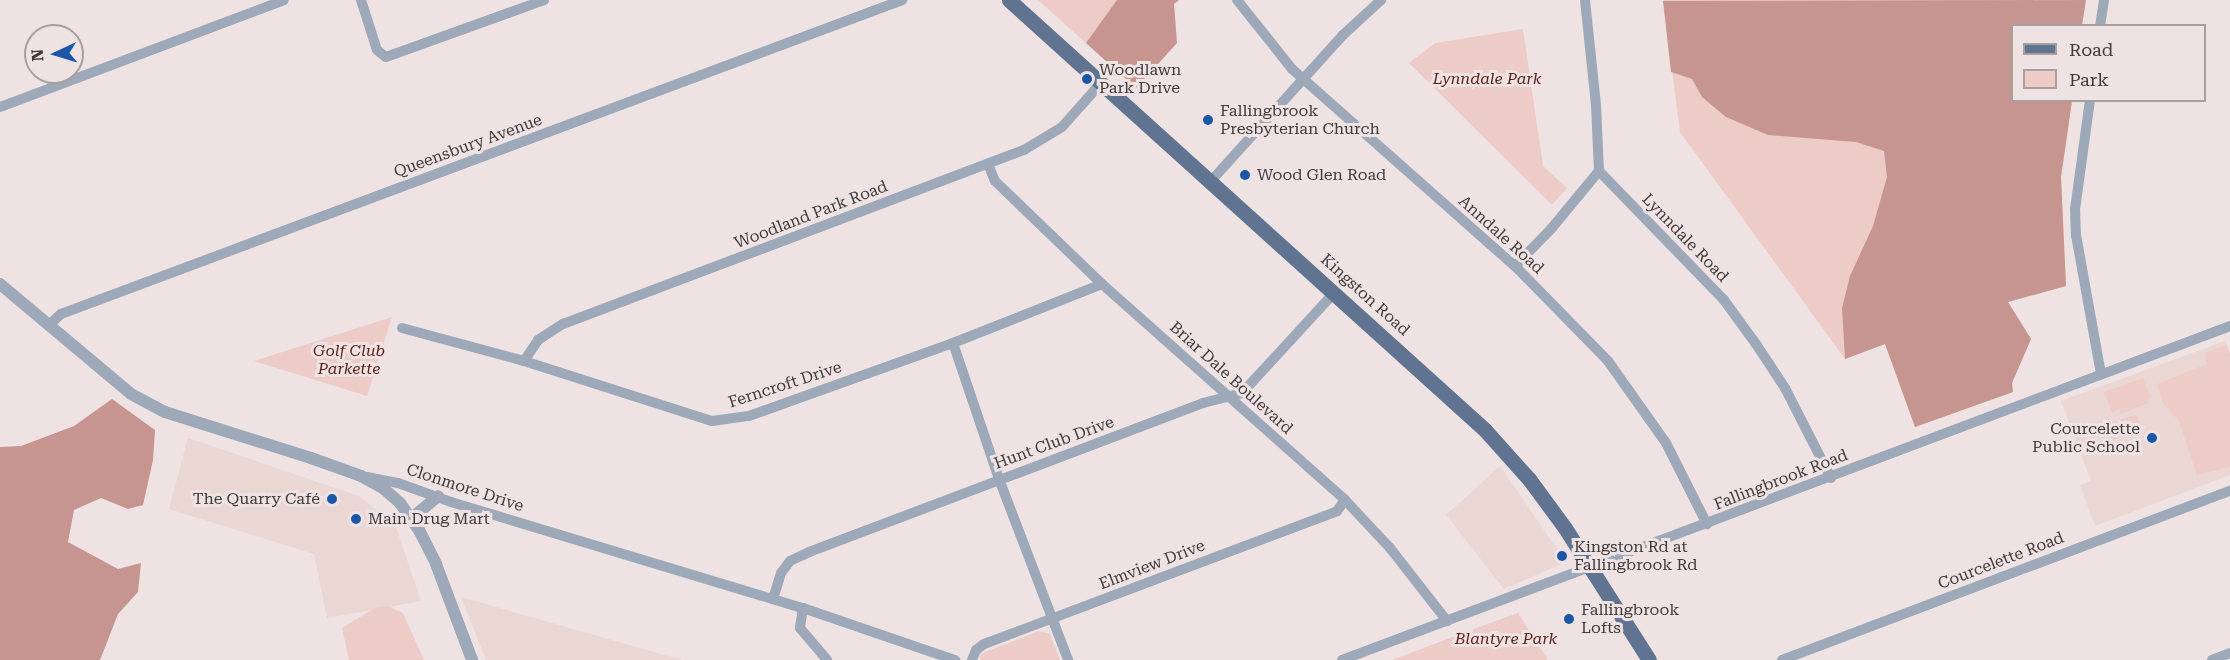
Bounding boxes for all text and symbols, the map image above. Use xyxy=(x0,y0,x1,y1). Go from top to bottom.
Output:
north arrow xyxy=(24,24,84,84)
legend xyxy=(2011,24,2206,102)
text: Road xyxy=(2069,39,2113,60)
text: N xyxy=(28,48,47,62)
place label: Woodlawn Park Drive xyxy=(1099,60,1181,98)
park label: Lynndale Park xyxy=(1433,69,1541,89)
text: Park xyxy=(2069,69,2109,90)
marker: Woodlawn Park Drive xyxy=(1080,72,1094,86)
place label: Fallingbrook Presbyterian Church xyxy=(1220,101,1380,139)
street label: Queensbury Avenue xyxy=(391,110,545,182)
marker: Fallingbrook Presbyterian Church xyxy=(1201,113,1215,127)
place label: Wood Glen Road xyxy=(1257,165,1386,185)
marker: Wood Glen Road xyxy=(1238,168,1252,182)
street label: Woodland Park Road xyxy=(732,177,890,253)
street label: Lynndale Road xyxy=(1638,190,1732,286)
street label: Anndale Road xyxy=(1455,192,1547,278)
street label: Kingston Road xyxy=(1317,250,1413,340)
street label: Briar Dale Boulevard xyxy=(1166,318,1296,438)
park label: Golf Club Parkette xyxy=(313,341,385,379)
street label: Ferncroft Drive xyxy=(726,358,844,412)
street label: Hunt Club Drive xyxy=(991,412,1117,474)
place label: Courcelette Public School xyxy=(2032,419,2140,457)
marker: Courcelette Public School xyxy=(2145,431,2159,445)
street label: Fallingbrook Road xyxy=(1711,446,1851,514)
street label: Clonmore Drive xyxy=(404,460,526,516)
place label: The Quarry Café xyxy=(193,489,320,509)
marker: The Quarry Café xyxy=(325,492,339,506)
place label: Main Drug Mart xyxy=(368,509,490,529)
marker: Main Drug Mart xyxy=(349,512,363,526)
street label: Courcelette Road xyxy=(1935,528,2067,594)
street label: Elmview Drive xyxy=(1096,536,1208,594)
place label: Kingston Rd at Fallingbrook Rd xyxy=(1574,537,1698,575)
marker: Kingston Rd at Fallingbrook Rd xyxy=(1555,549,1569,563)
place label: Fallingbrook Lofts xyxy=(1581,600,1679,638)
marker: Fallingbrook Lofts xyxy=(1562,612,1576,626)
park label: Blantyre Park xyxy=(1455,629,1557,649)

